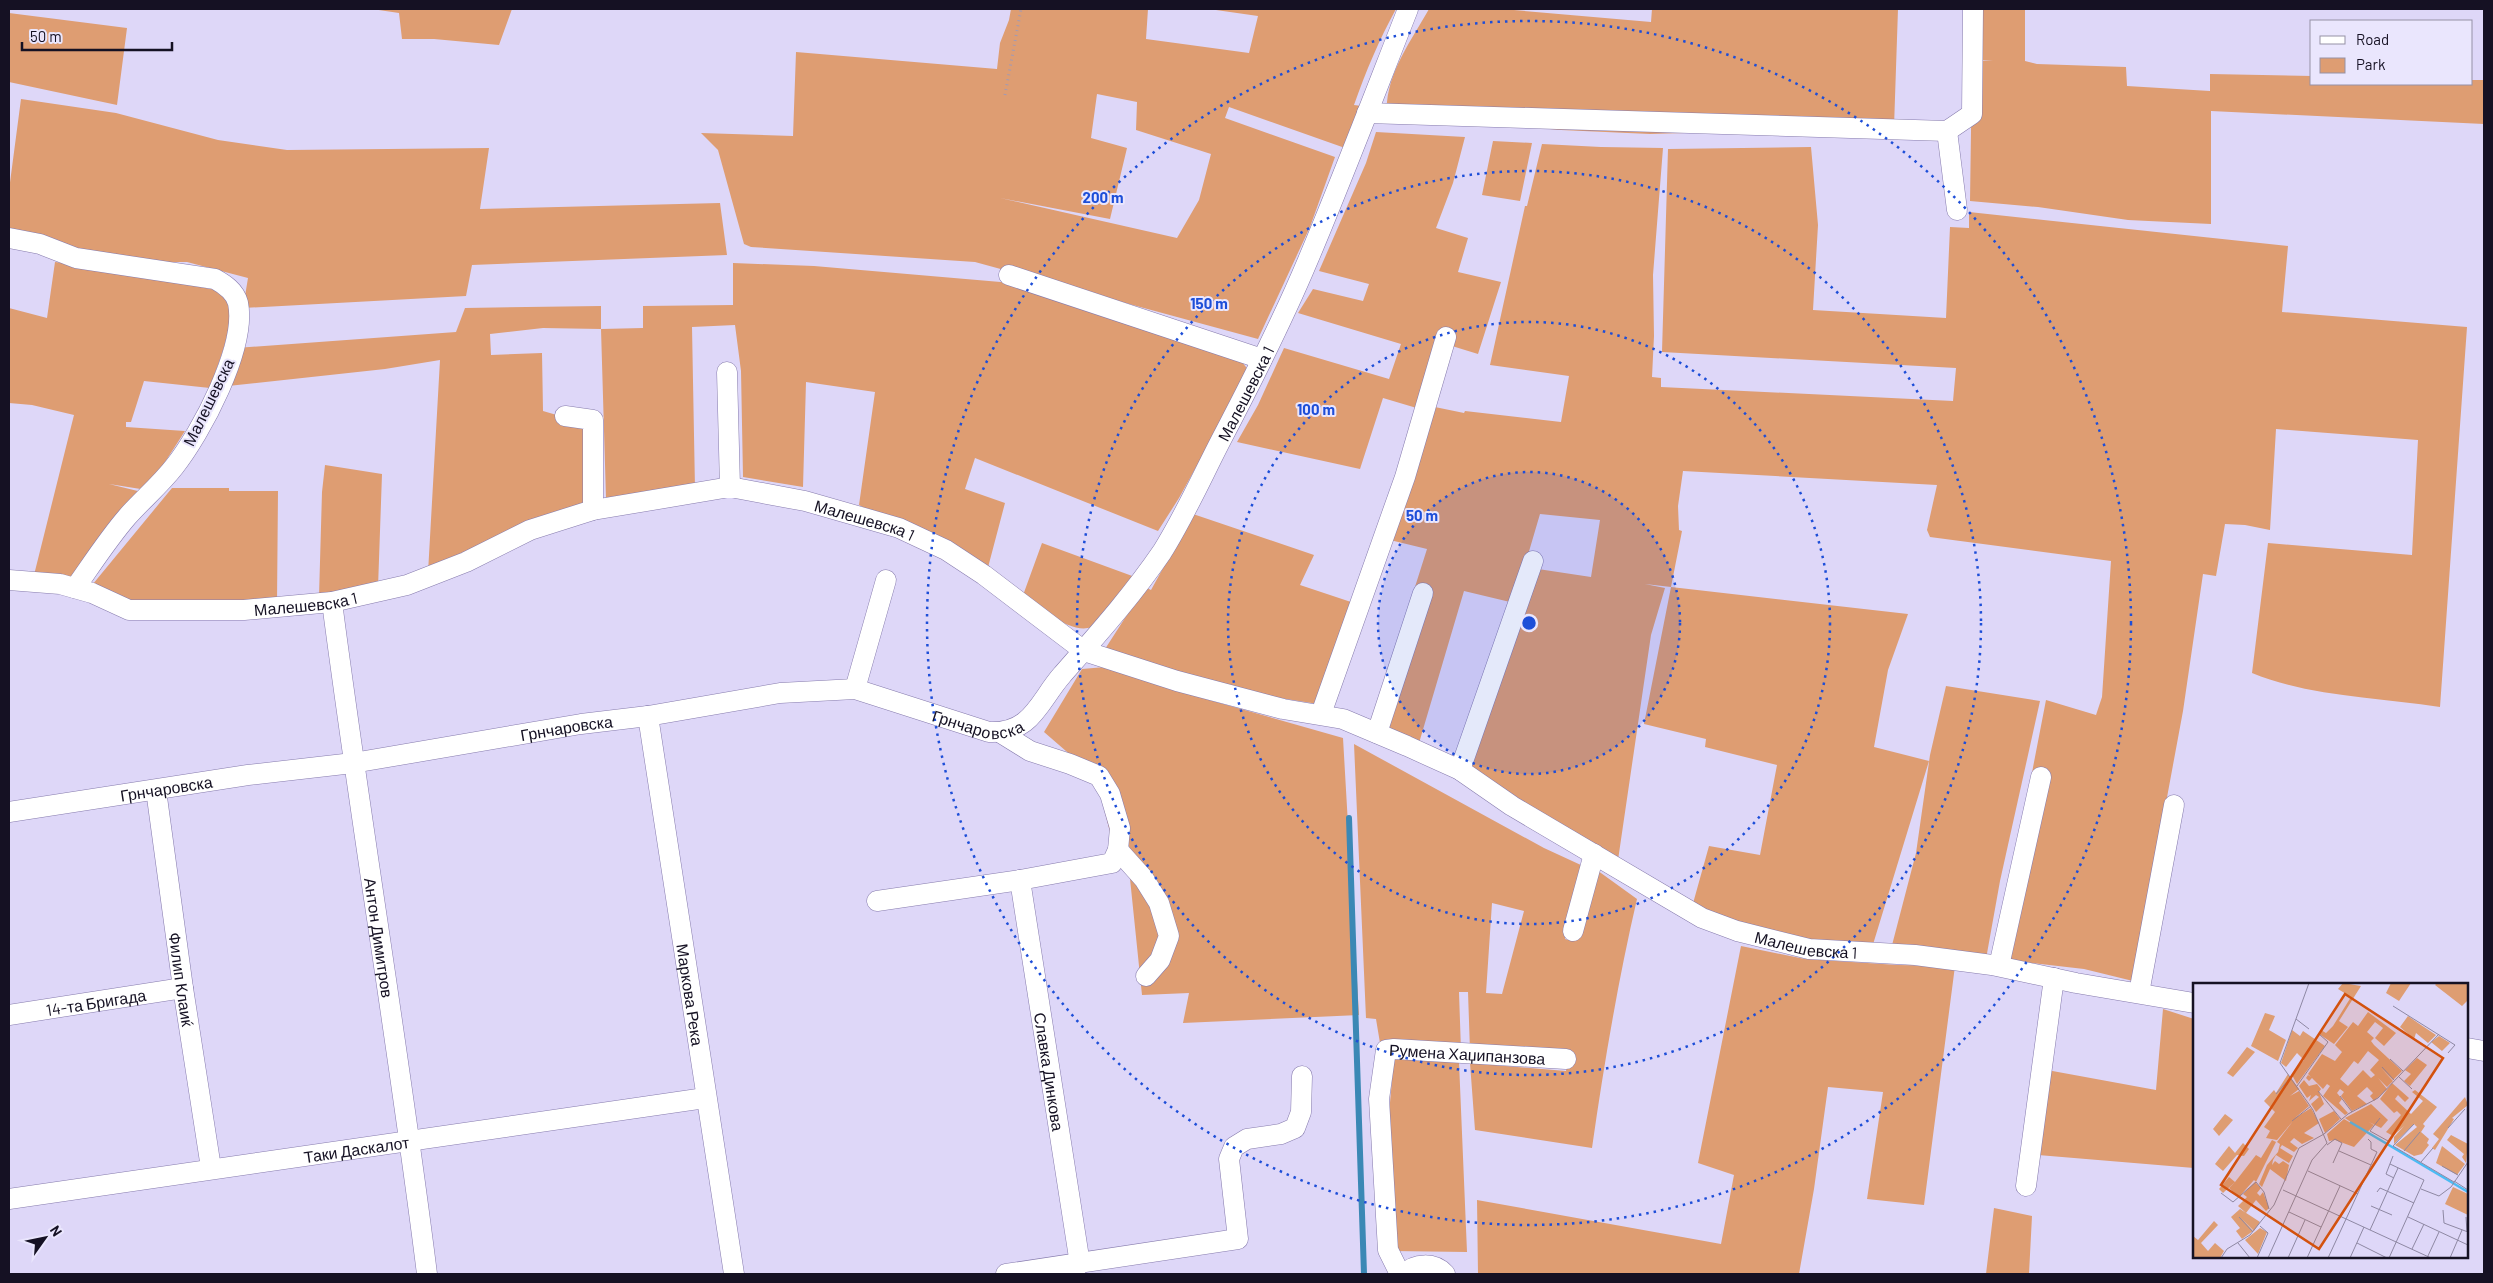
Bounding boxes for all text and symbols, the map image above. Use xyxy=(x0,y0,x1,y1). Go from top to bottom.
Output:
scale bar xyxy=(22,20,172,52)
legend xyxy=(2310,20,2473,85)
text: 50 m xyxy=(30,27,62,45)
text: Road xyxy=(2356,30,2389,48)
text: Park xyxy=(2356,55,2386,73)
text: 200 m xyxy=(1082,188,1124,206)
text: 150 m xyxy=(1190,294,1228,312)
street label: Малешевска 1 xyxy=(1213,343,1277,444)
street label: Малешевска xyxy=(179,355,237,449)
text: 100 m xyxy=(1297,400,1335,418)
street label: Малешевска 1 xyxy=(812,495,918,544)
text: 50 m xyxy=(1406,506,1438,524)
street label: Малешевска 1 xyxy=(253,587,359,619)
centre of rings xyxy=(1520,614,1538,632)
street label: Грнчаровска xyxy=(930,705,1027,742)
street label: Грнчаровска xyxy=(519,711,614,744)
street label: Грнчаровска xyxy=(119,771,214,804)
street label: Антон Димитров xyxy=(362,876,398,999)
street label: Малешевска 1 xyxy=(1753,926,1858,961)
street label: Филип Клаиќ xyxy=(166,931,198,1029)
street label: Маркова Река xyxy=(674,942,708,1047)
inset map xyxy=(2193,983,2468,1258)
street label: 14-та Бригада xyxy=(45,984,147,1019)
street label: Славка Динкова xyxy=(1031,1011,1069,1132)
street label: Румена Хаџипанзова xyxy=(1389,1039,1546,1067)
street label: Таки Даскалот xyxy=(302,1131,411,1166)
north arrow xyxy=(20,1213,70,1263)
text: N xyxy=(47,1222,66,1239)

